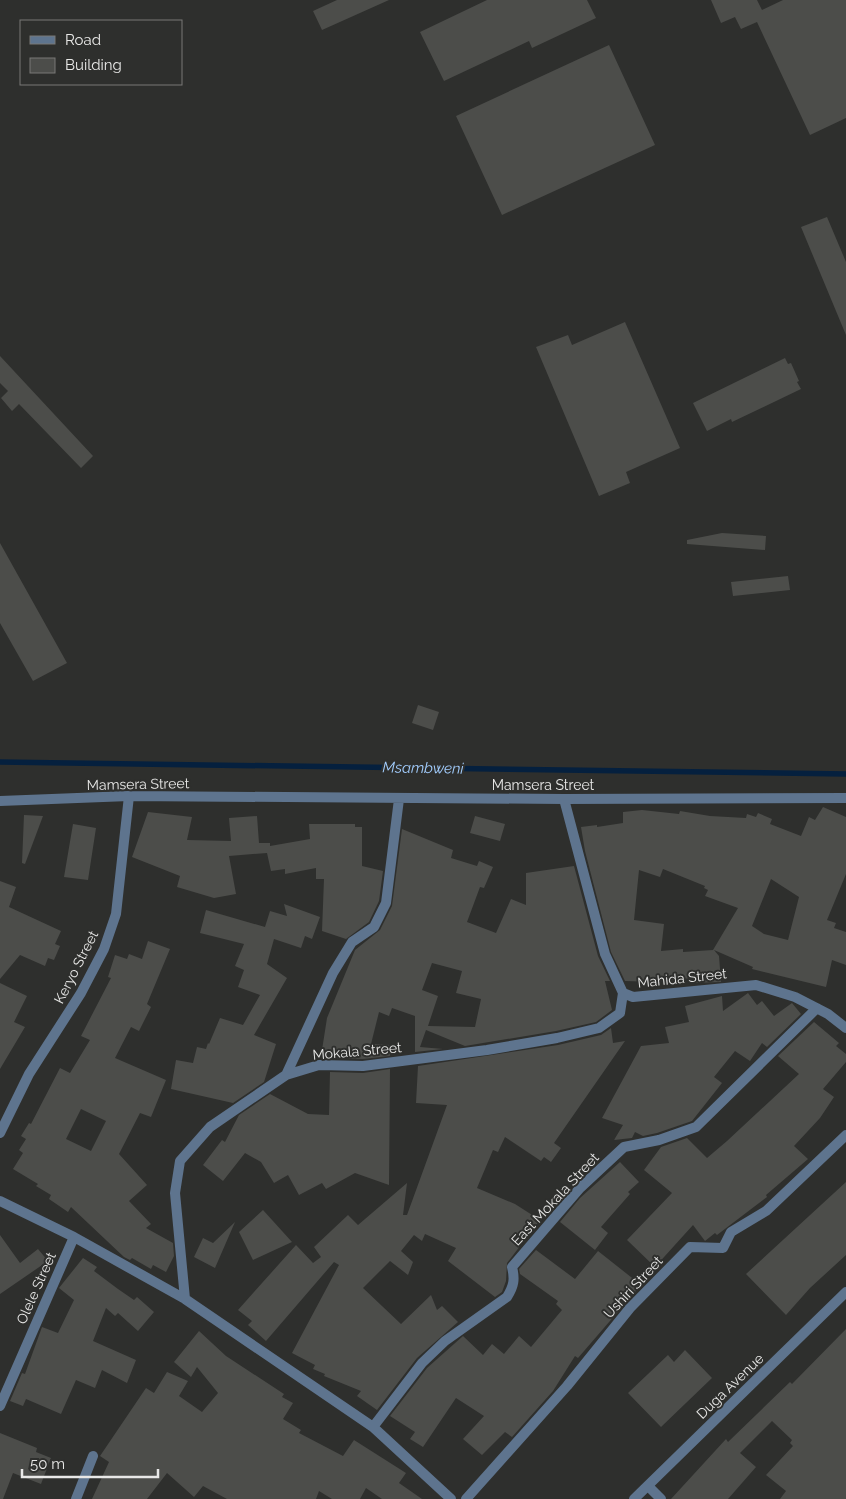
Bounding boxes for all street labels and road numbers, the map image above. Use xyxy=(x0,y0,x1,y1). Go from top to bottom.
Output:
street label: Mamsera Street xyxy=(87,775,190,793)
street label: Mamsera Street xyxy=(492,777,595,793)
street label: Keryo Street xyxy=(51,928,101,1006)
street label: Mahida Street xyxy=(637,965,728,991)
street label: Mokala Street xyxy=(312,1039,402,1063)
street label: East Mokala Street xyxy=(508,1149,602,1249)
street label: Olele Street xyxy=(13,1249,59,1326)
street label: Ushiri Street xyxy=(600,1253,666,1321)
street label: Duga Avenue xyxy=(693,1350,767,1422)

